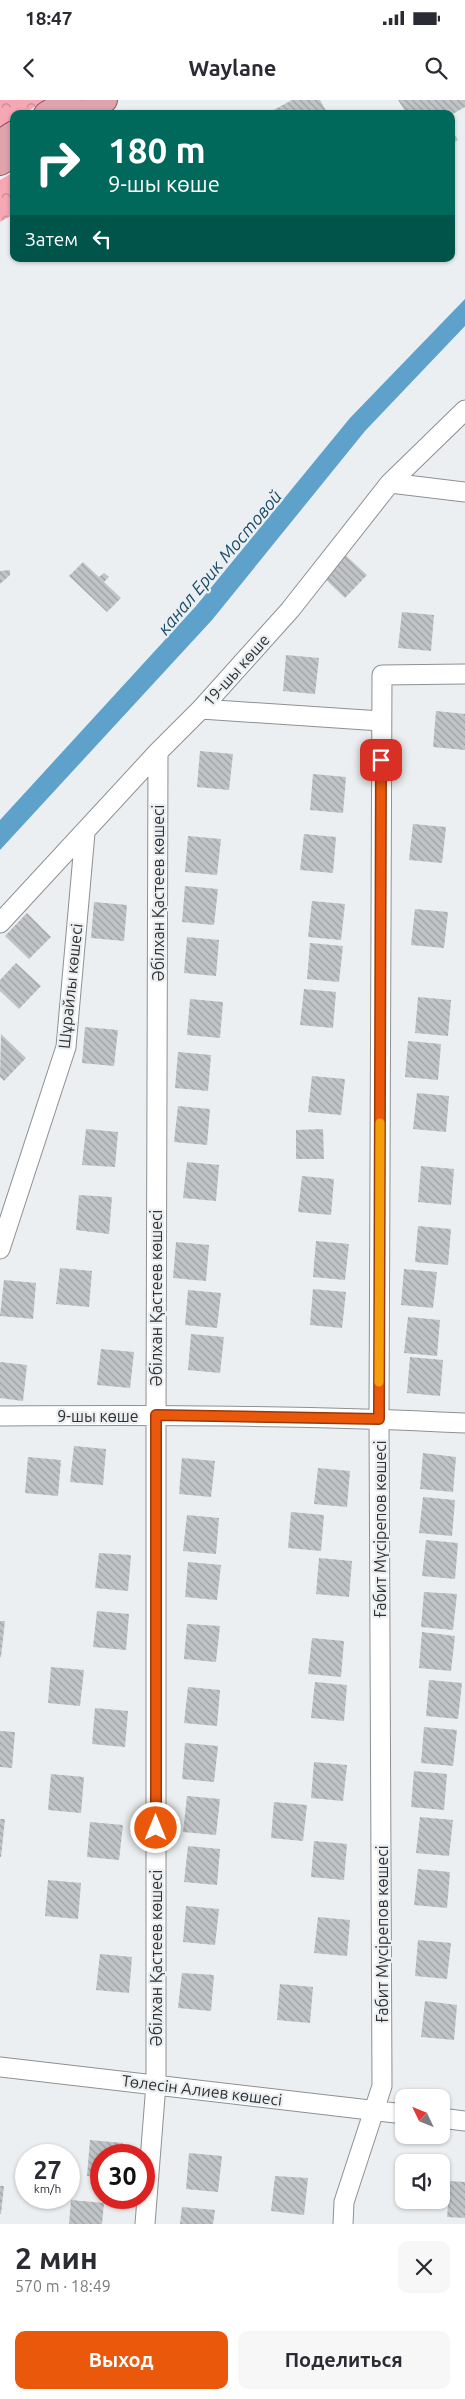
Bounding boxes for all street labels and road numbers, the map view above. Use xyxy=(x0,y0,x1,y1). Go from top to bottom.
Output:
street label: 19-шы көше xyxy=(199,630,273,710)
street label: Әбілхан Қастеев көшесi xyxy=(149,805,167,981)
street label: Шұрайлы көшесі xyxy=(54,923,86,1049)
street label: Әбілхан Қастеев көшесi xyxy=(147,1210,165,1386)
street label: 9-шы көше xyxy=(57,1407,139,1425)
street label: Ғабит Мүсірепов көшесi xyxy=(371,1440,389,1618)
street label: Ғабит Мүсірепов көшесi xyxy=(373,1845,391,2023)
street label: Әбілхан Қастеев көшесi xyxy=(147,1870,165,2046)
street label: Төлесін Алиев көшесі xyxy=(121,2071,283,2109)

